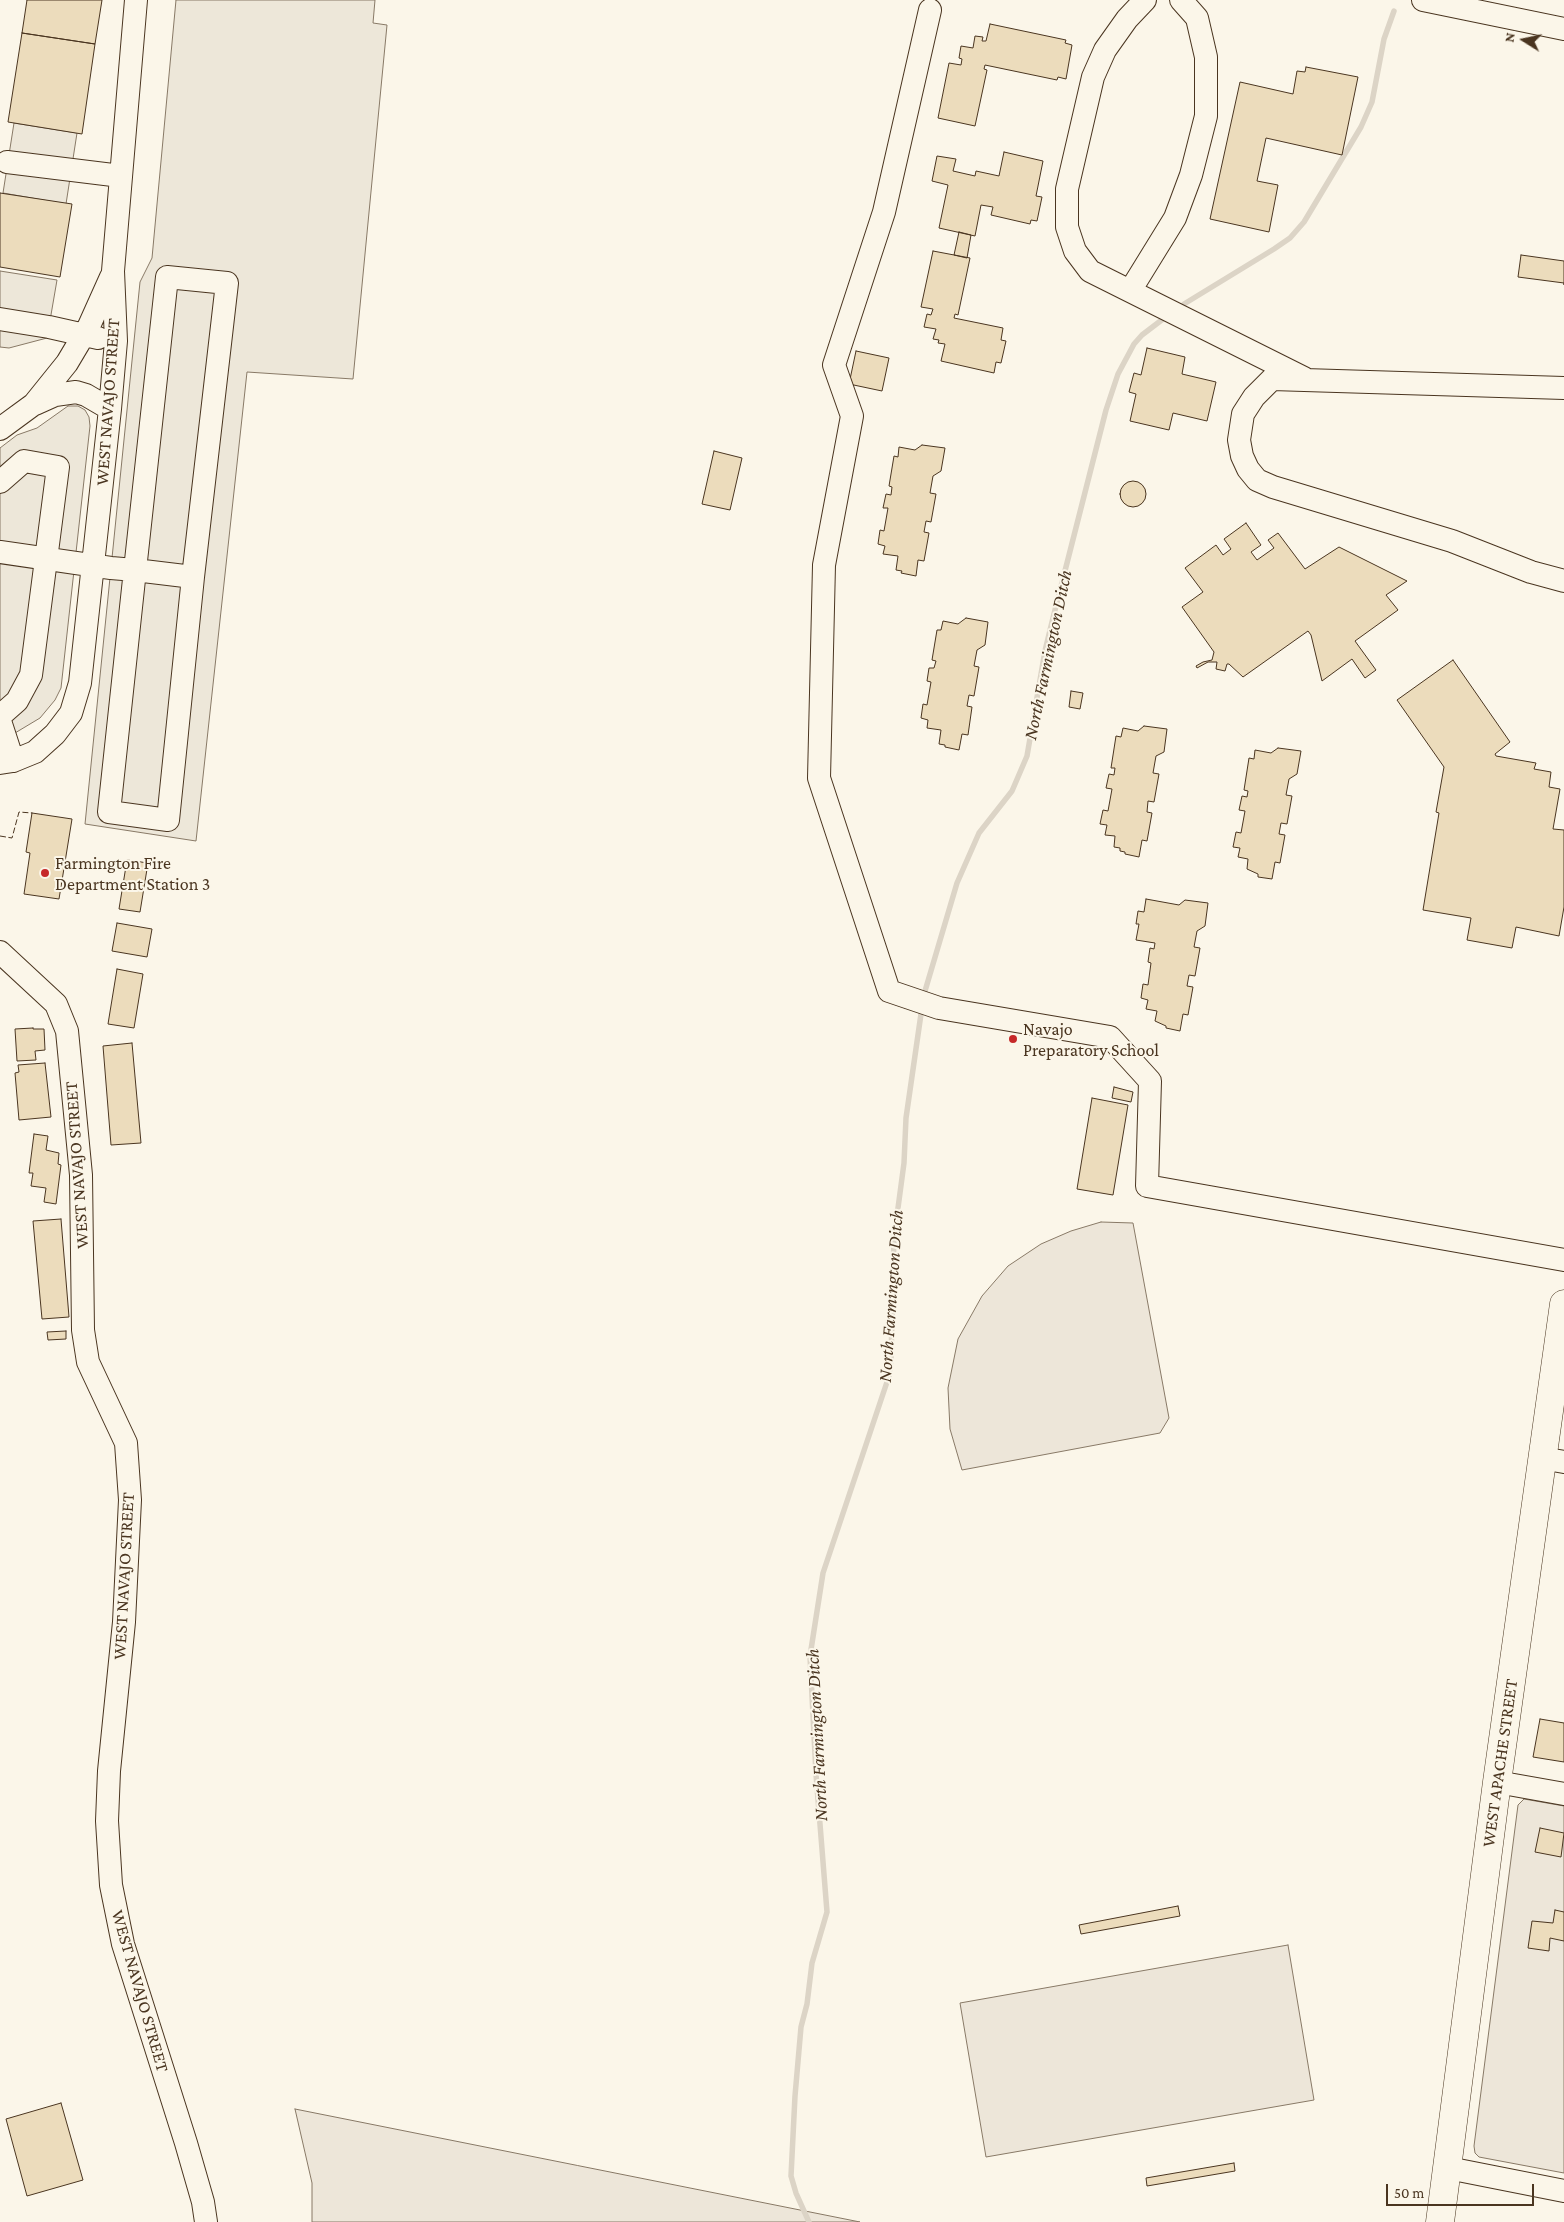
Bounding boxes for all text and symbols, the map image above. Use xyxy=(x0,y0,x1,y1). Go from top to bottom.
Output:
north arrow xyxy=(1499,15,1549,65)
text: N xyxy=(1501,31,1518,43)
street label: WEST NAVAJO STREET xyxy=(91,318,125,486)
water label: North Farmington Ditch xyxy=(1019,568,1077,742)
place label: Farmington Fire Department Station 3 xyxy=(55,852,210,894)
marker: Farmington Fire Department Station 3 xyxy=(39,867,51,879)
place label: Navajo Preparatory School xyxy=(1023,1018,1159,1060)
marker: Navajo Preparatory School xyxy=(1007,1033,1019,1045)
street label: WEST NAVAJO STREET xyxy=(60,1081,94,1249)
water label: North Farmington Ditch xyxy=(874,1209,908,1383)
street label: WEST NAVAJO STREET xyxy=(109,1492,139,1660)
water label: North Farmington Ditch xyxy=(801,1648,833,1822)
street label: WEST APACHE STREET xyxy=(1478,1678,1522,1848)
street label: WEST NAVAJO STREET xyxy=(107,1907,173,2075)
scale bar xyxy=(1389,2174,1536,2206)
text: 50 m xyxy=(1394,2185,1424,2201)

